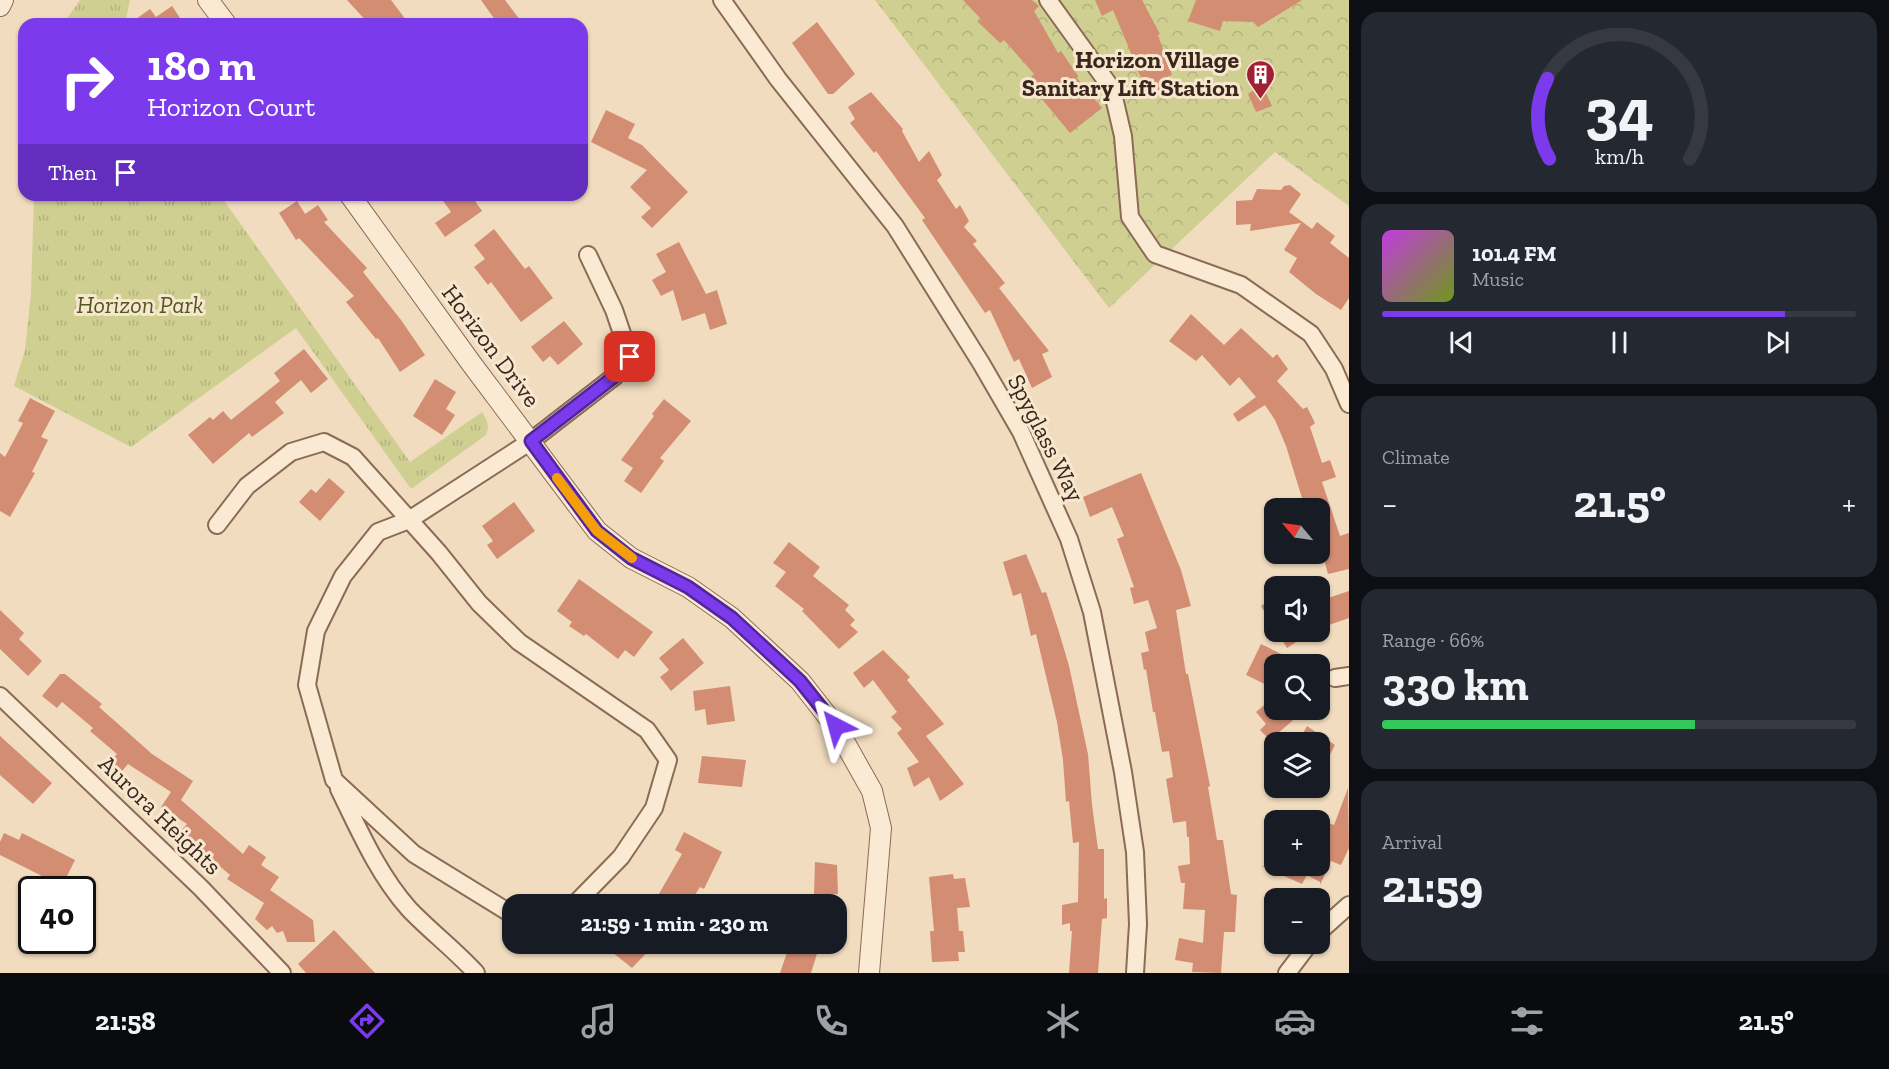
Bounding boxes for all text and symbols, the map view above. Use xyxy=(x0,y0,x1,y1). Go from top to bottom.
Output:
text: 180 m xyxy=(147,40,255,91)
icon: right xyxy=(48,42,126,120)
place label: Horizon Village Sanitary Lift Station xyxy=(1022,45,1239,102)
building icon: Horizon Village Sanitary Lift Station xyxy=(1244,58,1276,100)
text: 34 xyxy=(1585,74,1653,149)
text: Horizon Court xyxy=(147,91,315,123)
text: km/h xyxy=(1595,144,1643,169)
icon: arrive xyxy=(109,156,142,189)
text: Then xyxy=(48,159,97,186)
text: 101.4 FM xyxy=(1472,240,1556,267)
text: Music xyxy=(1472,267,1524,291)
street label: Horizon Drive xyxy=(436,279,547,413)
park label: Horizon Park xyxy=(77,290,204,319)
icon: previous xyxy=(1445,326,1478,359)
icon: pause xyxy=(1603,326,1636,359)
icon: next xyxy=(1761,326,1794,359)
pin xyxy=(604,331,655,382)
icon: arrive xyxy=(613,340,646,373)
street label: Spyglass Way xyxy=(1002,369,1091,507)
text: Climate xyxy=(1382,445,1450,469)
text: 21.5° xyxy=(1574,475,1666,529)
text: − xyxy=(1382,484,1397,523)
text: + xyxy=(1842,484,1856,523)
north arrow xyxy=(1264,498,1330,564)
map controls xyxy=(1264,498,1330,954)
button: sound xyxy=(1264,576,1330,642)
text: Range · 66% xyxy=(1382,628,1484,652)
button: search xyxy=(1264,654,1330,720)
text: 330 km xyxy=(1382,658,1529,712)
position arrow xyxy=(804,694,868,758)
button: layers xyxy=(1264,732,1330,798)
street label: Aurora Heights xyxy=(93,749,228,881)
button: + xyxy=(1264,810,1330,876)
text: Arrival xyxy=(1382,830,1442,854)
text: 21:59 xyxy=(1382,860,1483,914)
speed limit sign: 40 xyxy=(18,876,96,954)
button: − xyxy=(1264,888,1330,954)
text: 21:59 · 1 min · 230 m xyxy=(581,910,768,937)
icon: directions xyxy=(346,1000,388,1042)
icon: music xyxy=(578,1000,620,1042)
icon: phone xyxy=(810,1000,852,1042)
icon: climate xyxy=(1042,1000,1084,1042)
icon: car xyxy=(1274,1000,1316,1042)
icon: filters xyxy=(1506,1000,1548,1042)
text: 21:58 xyxy=(95,1005,156,1037)
text: 21.5° xyxy=(1738,1005,1794,1037)

